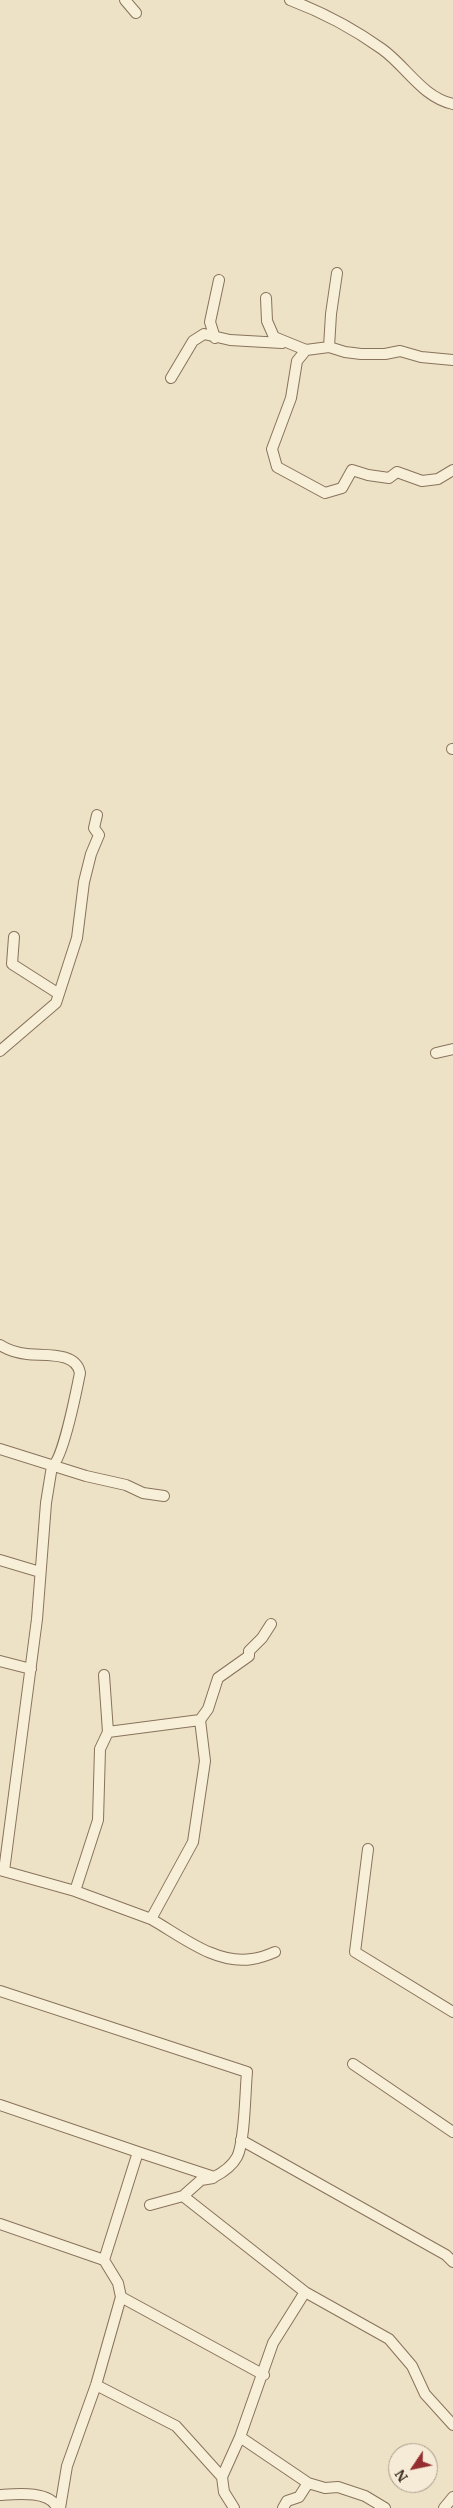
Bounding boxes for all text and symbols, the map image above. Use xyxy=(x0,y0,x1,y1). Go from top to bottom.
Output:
north arrow xyxy=(388,2443,438,2493)
text: N xyxy=(391,2466,412,2485)

